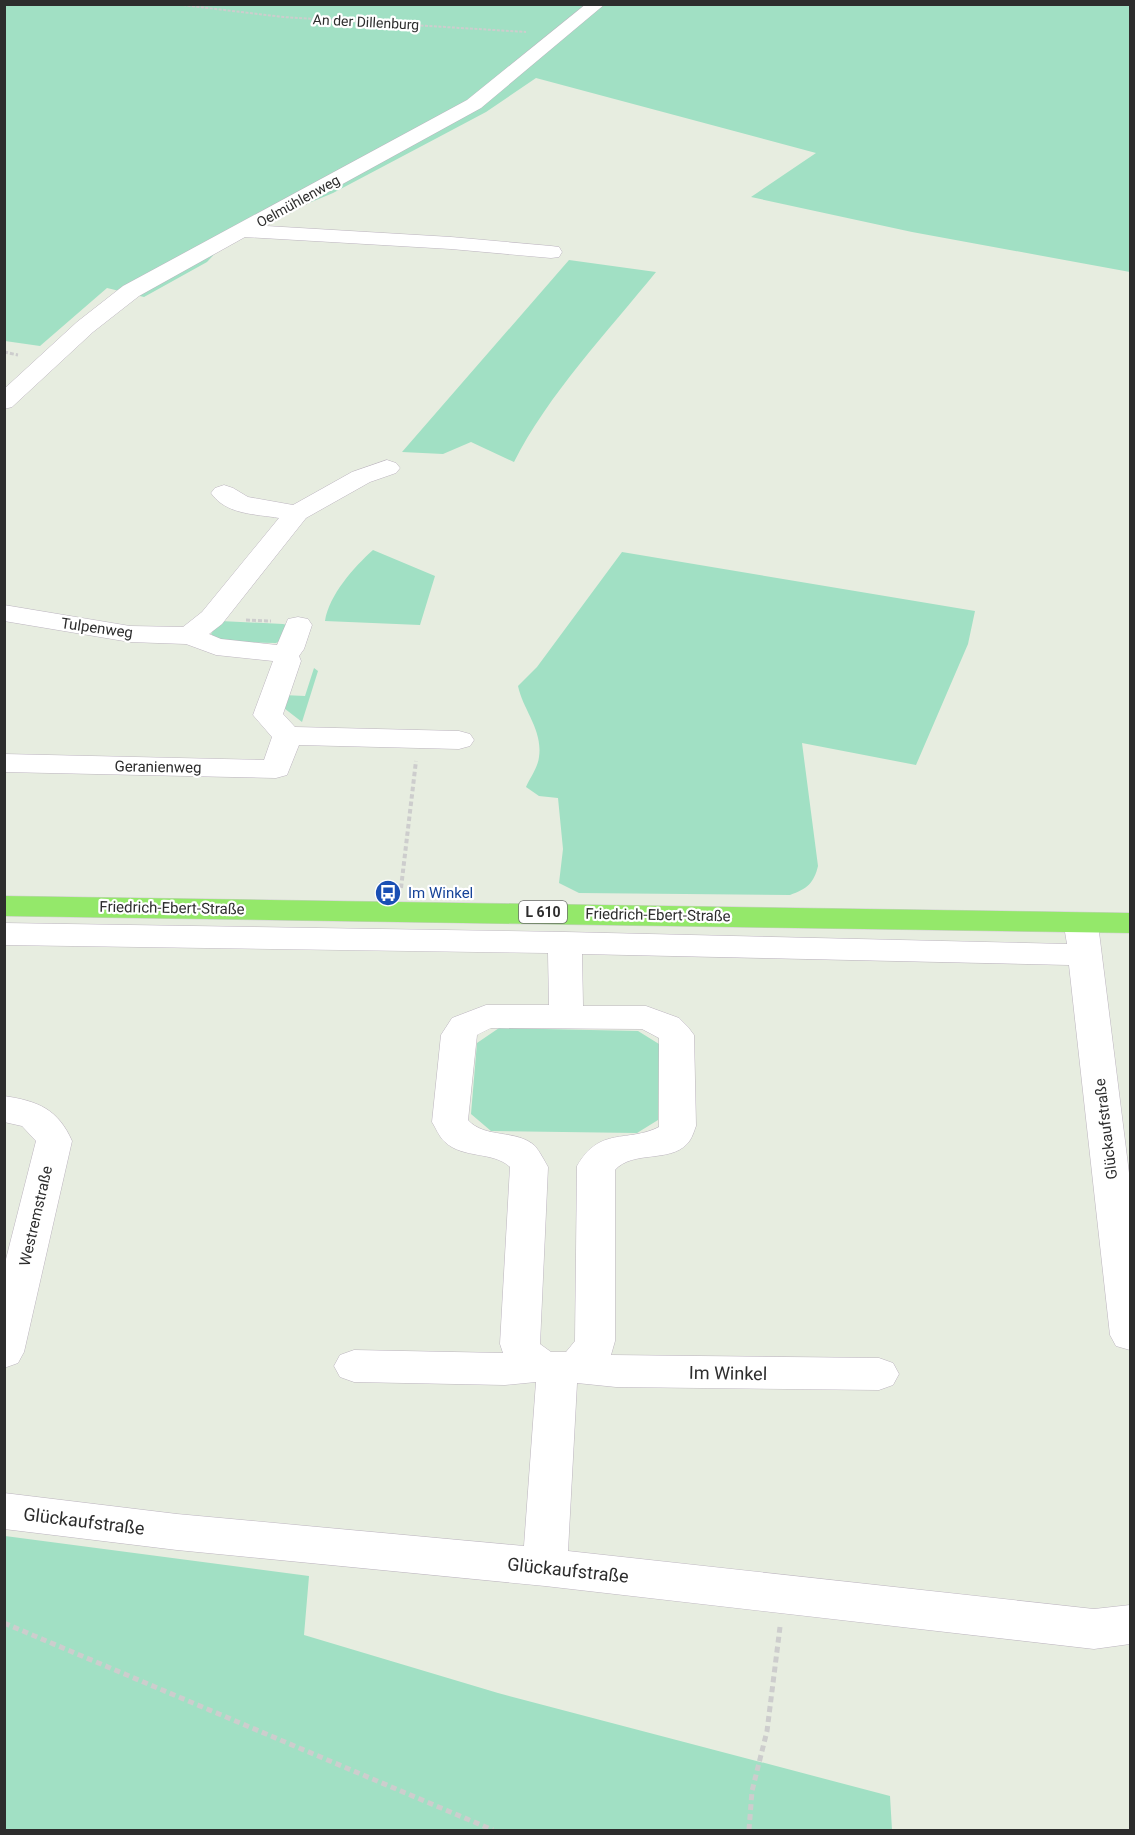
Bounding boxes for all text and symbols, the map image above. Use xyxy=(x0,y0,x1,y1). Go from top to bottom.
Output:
street label: An der Dillenburg xyxy=(312,11,420,33)
street label: Oelmühlenweg xyxy=(254,172,342,230)
street label: Tulpenweg xyxy=(60,614,134,642)
street label: Geranienweg xyxy=(114,757,202,777)
bus stop icon: Im Winkel xyxy=(373,878,403,908)
place label: Im Winkel xyxy=(408,884,473,902)
street label: Friedrich-Ebert-Straße xyxy=(99,898,245,918)
road number: L 610 xyxy=(519,901,567,923)
street label: Friedrich-Ebert-Straße xyxy=(585,905,731,925)
street label: Glückaufstraße xyxy=(1091,1077,1121,1181)
street label: Westremstraße xyxy=(16,1164,56,1268)
street label: Im Winkel xyxy=(689,1362,767,1384)
street label: Glückaufstraße xyxy=(22,1503,146,1539)
street label: Glückaufstraße xyxy=(506,1553,630,1587)

